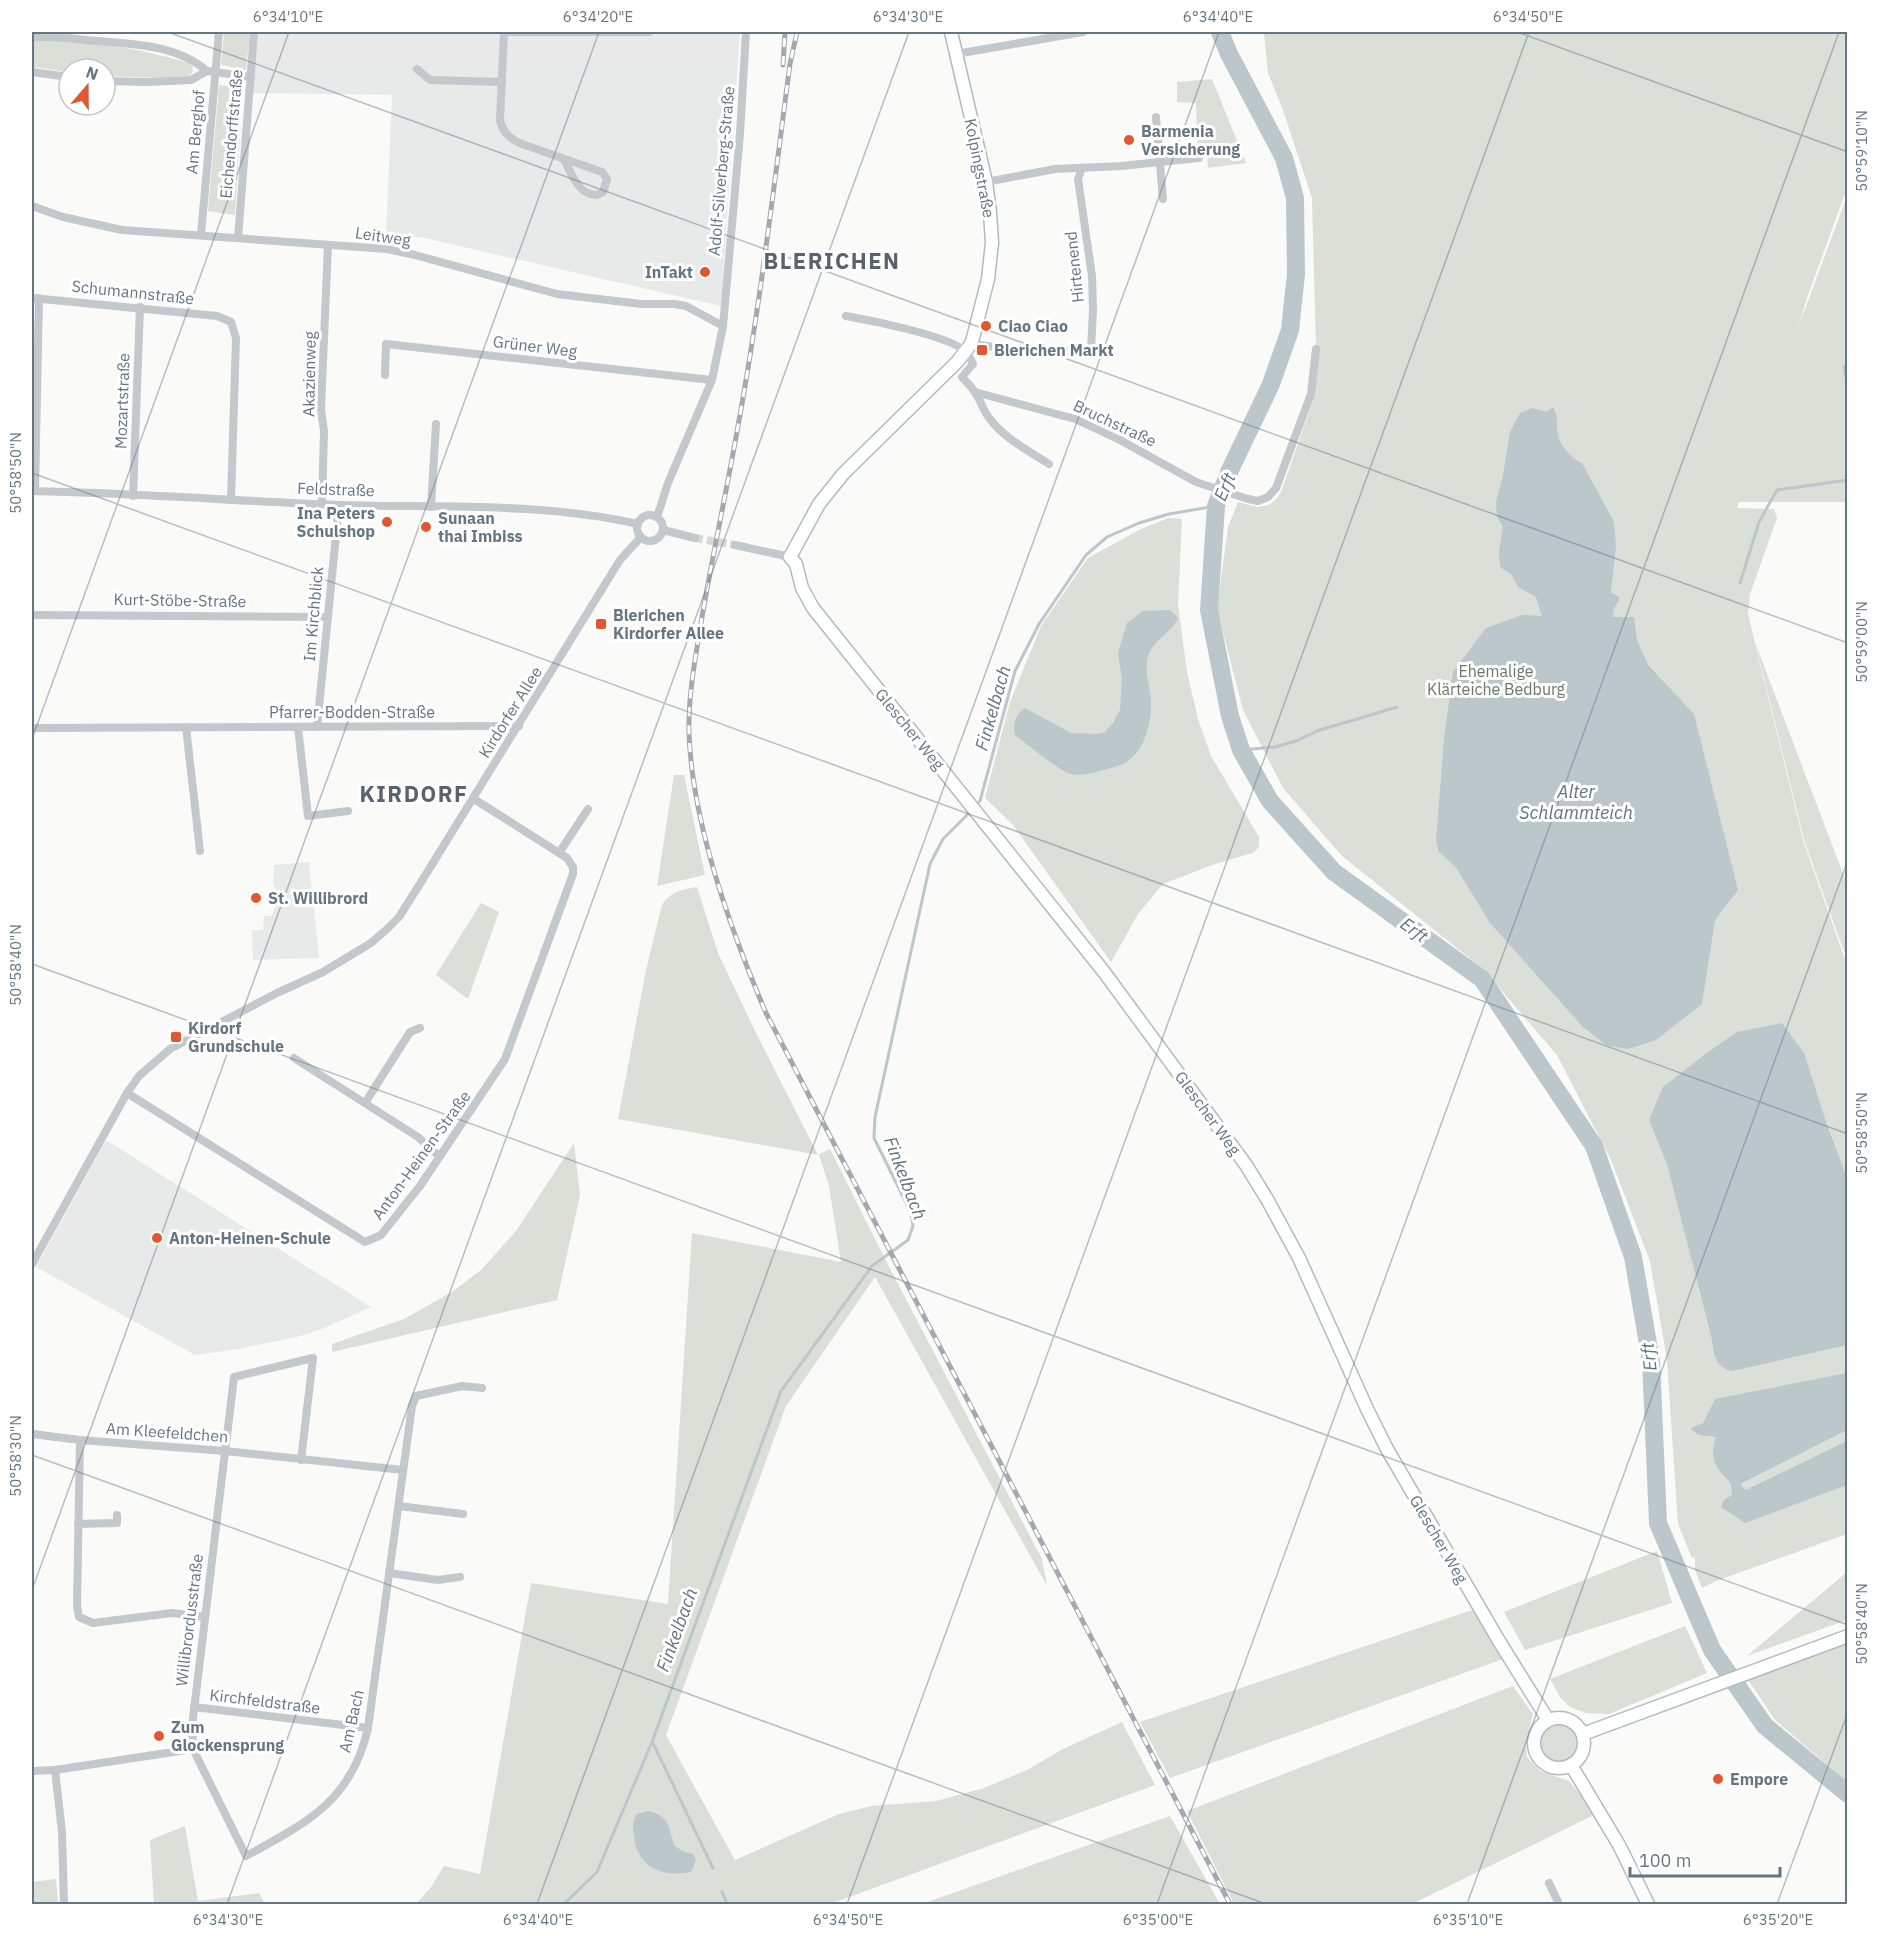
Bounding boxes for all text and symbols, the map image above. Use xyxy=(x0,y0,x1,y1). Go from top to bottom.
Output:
text: 6°34'10"E xyxy=(253,7,323,26)
text: 6°34'20"E xyxy=(563,7,633,26)
text: 6°34'30"E xyxy=(873,7,943,26)
text: 6°34'40"E xyxy=(1183,7,1253,26)
text: 6°34'50"E xyxy=(1493,7,1563,26)
north arrow xyxy=(57,57,117,117)
text: N xyxy=(83,62,101,84)
street label: Eichendorffstraße xyxy=(215,68,247,199)
street label: Adolf-Silverberg-Straße xyxy=(704,85,738,257)
street label: Am Berghof xyxy=(181,89,209,175)
text: 50°59'10"N xyxy=(1852,110,1871,192)
street label: Kolpingstraße xyxy=(961,117,999,219)
place label: Barmenia Versicherung xyxy=(1141,121,1240,159)
marker: Barmenia Versicherung xyxy=(1122,133,1136,147)
street label: Leitweg xyxy=(354,222,413,250)
street label: Hirtenend xyxy=(1060,230,1088,304)
district label: BLERICHEN xyxy=(763,246,901,275)
place label: InTakt xyxy=(645,262,693,282)
marker: InTakt xyxy=(698,265,712,279)
street label: Schumannstraße xyxy=(71,276,195,308)
place label: Ciao Ciao xyxy=(998,316,1068,336)
marker: Ciao Ciao xyxy=(979,319,993,333)
street label: Akazienweg xyxy=(298,330,320,417)
street label: Grüner Weg xyxy=(492,331,579,361)
place label: Blerichen Markt xyxy=(994,340,1114,360)
marker: Blerichen Markt xyxy=(975,343,989,357)
street label: Mozartstraße xyxy=(110,352,134,449)
street label: Bruchstraße xyxy=(1070,395,1160,451)
text: 50°58'50"N xyxy=(6,432,25,514)
water label: Erft xyxy=(1208,468,1241,504)
street label: Feldstraße xyxy=(297,478,375,500)
place label: Ina Peters Schulshop xyxy=(296,503,375,541)
place label: Sunaan thai Imbiss xyxy=(438,508,523,546)
marker: Ina Peters Schulshop xyxy=(380,515,394,529)
marker: Sunaan thai Imbiss xyxy=(419,520,433,534)
street label: Im Kirchblick xyxy=(299,565,327,662)
street label: Kurt-Stöbe-Straße xyxy=(113,589,247,611)
text: 50°59'00"N xyxy=(1852,601,1871,683)
place label: Blerichen Kirdorfer Allee xyxy=(613,605,724,643)
marker: Blerichen Kirdorfer Allee xyxy=(594,617,608,631)
park label: Ehemalige Klärteiche Bedburg xyxy=(1427,661,1565,699)
street label: Kirdorfer Allee xyxy=(474,662,546,761)
water label: Finkelbach xyxy=(969,663,1016,753)
street label: Glescher Weg xyxy=(871,684,949,774)
street label: Pfarrer-Bodden-Straße xyxy=(269,702,435,722)
district label: KIRDORF xyxy=(360,779,468,808)
water label: Alter Schlammteich xyxy=(1519,780,1633,824)
place label: St. Willibrord xyxy=(268,888,368,908)
marker: St. Willibrord xyxy=(249,891,263,905)
water label: Erft xyxy=(1396,912,1433,948)
text: 50°58'40"N xyxy=(6,924,25,1006)
place label: Kirdorf Grundschule xyxy=(188,1018,284,1056)
marker: Kirdorf Grundschule xyxy=(169,1030,183,1044)
street label: Glescher Weg xyxy=(1171,1067,1245,1159)
street label: Anton-Heinen-Straße xyxy=(367,1086,475,1223)
text: 50°58'50"N xyxy=(1852,1092,1871,1174)
water label: Finkelbach xyxy=(879,1133,932,1223)
place label: Anton-Heinen-Schule xyxy=(169,1228,331,1248)
marker: Anton-Heinen-Schule xyxy=(150,1231,164,1245)
water label: Erft xyxy=(1635,1340,1662,1372)
text: 50°58'30"N xyxy=(6,1415,25,1497)
street label: Am Kleefeldchen xyxy=(105,1418,229,1446)
street label: Glescher Weg xyxy=(1406,1491,1473,1587)
street label: Willibrordusstraße xyxy=(171,1552,207,1687)
text: 50°58'40"N xyxy=(1852,1583,1871,1665)
water label: Finkelbach xyxy=(651,1585,702,1675)
street label: Kirchfeldstraße xyxy=(209,1684,322,1718)
street label: Am Bach xyxy=(334,1688,368,1754)
place label: Zum Glockensprung xyxy=(171,1717,284,1755)
marker: Zum Glockensprung xyxy=(152,1729,166,1743)
place label: Empore xyxy=(1730,1769,1788,1789)
marker: Empore xyxy=(1711,1772,1725,1786)
scale bar xyxy=(1630,1840,1780,1878)
text: 100 m xyxy=(1639,1849,1691,1872)
text: 6°34'30"E xyxy=(193,1910,263,1929)
text: 6°34'40"E xyxy=(503,1910,573,1929)
text: 6°34'50"E xyxy=(813,1910,883,1929)
text: 6°35'00"E xyxy=(1123,1910,1193,1929)
text: 6°35'10"E xyxy=(1433,1910,1503,1929)
text: 6°35'20"E xyxy=(1743,1910,1813,1929)

